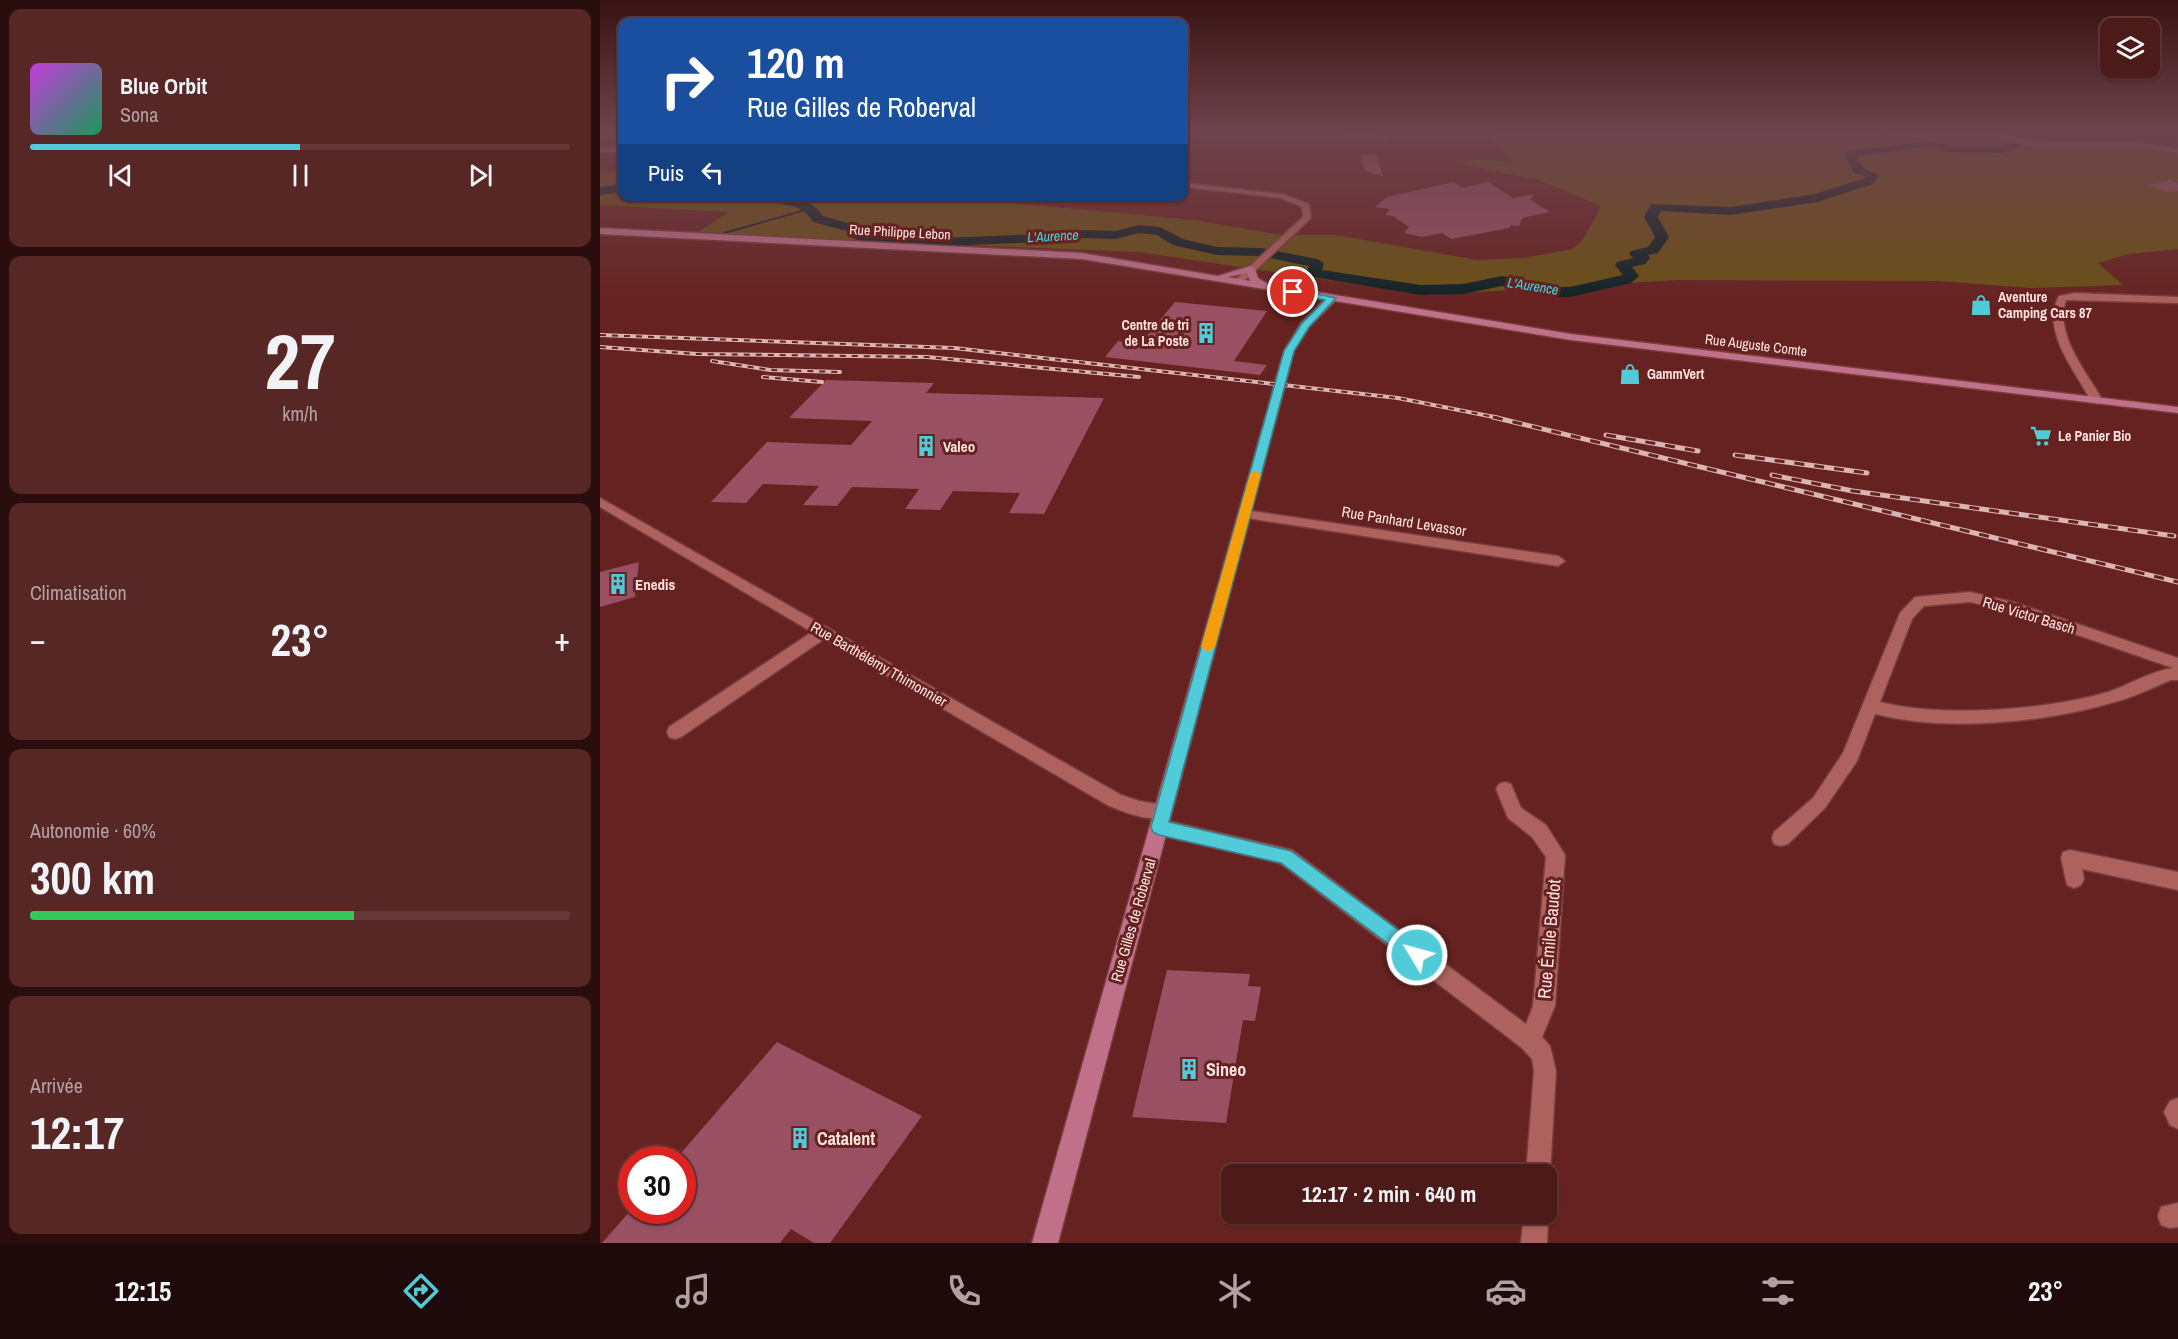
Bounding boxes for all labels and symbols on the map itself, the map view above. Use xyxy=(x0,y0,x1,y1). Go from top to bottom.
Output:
street label: Rue Philippe Lebon xyxy=(849,220,951,244)
water label: L'Aurence xyxy=(1027,226,1079,246)
pin xyxy=(1267,266,1318,317)
water label: L'Aurence xyxy=(1506,273,1560,299)
place label: Aventure Camping Cars 87 xyxy=(1998,288,2092,322)
shop icon: Aventure Camping Cars 87 xyxy=(1969,293,1993,317)
place label: Centre de tri de La Poste xyxy=(1121,316,1189,350)
building icon: Centre de tri de La Poste xyxy=(1194,321,1218,345)
street label: Rue Auguste Comte xyxy=(1704,330,1808,360)
shop icon: GammVert xyxy=(1618,362,1642,386)
place label: GammVert xyxy=(1647,365,1704,383)
supermarket icon: Le Panier Bio xyxy=(2029,424,2053,448)
place label: Le Panier Bio xyxy=(2058,427,2131,445)
building icon: Valeo xyxy=(914,434,938,458)
place label: Valeo xyxy=(943,436,975,457)
street label: Rue Panhard Levassor xyxy=(1340,501,1468,541)
building icon: Enedis xyxy=(606,572,630,596)
place label: Enedis xyxy=(635,574,675,595)
street label: Rue Victor Basch xyxy=(1980,591,2078,639)
street label: Rue Barthélémy Thimonnier xyxy=(807,616,951,712)
street label: Rue Gilles de Roberval xyxy=(1105,856,1161,984)
street label: Rue Émile Baudot xyxy=(1531,878,1567,1000)
position arrow xyxy=(1385,923,1449,987)
building icon: Sineo xyxy=(1177,1057,1201,1081)
place label: Sineo xyxy=(1206,1057,1246,1082)
building icon: Catalent xyxy=(788,1126,812,1150)
place label: Catalent xyxy=(817,1126,875,1151)
speed limit sign: 30 xyxy=(618,1146,696,1224)

